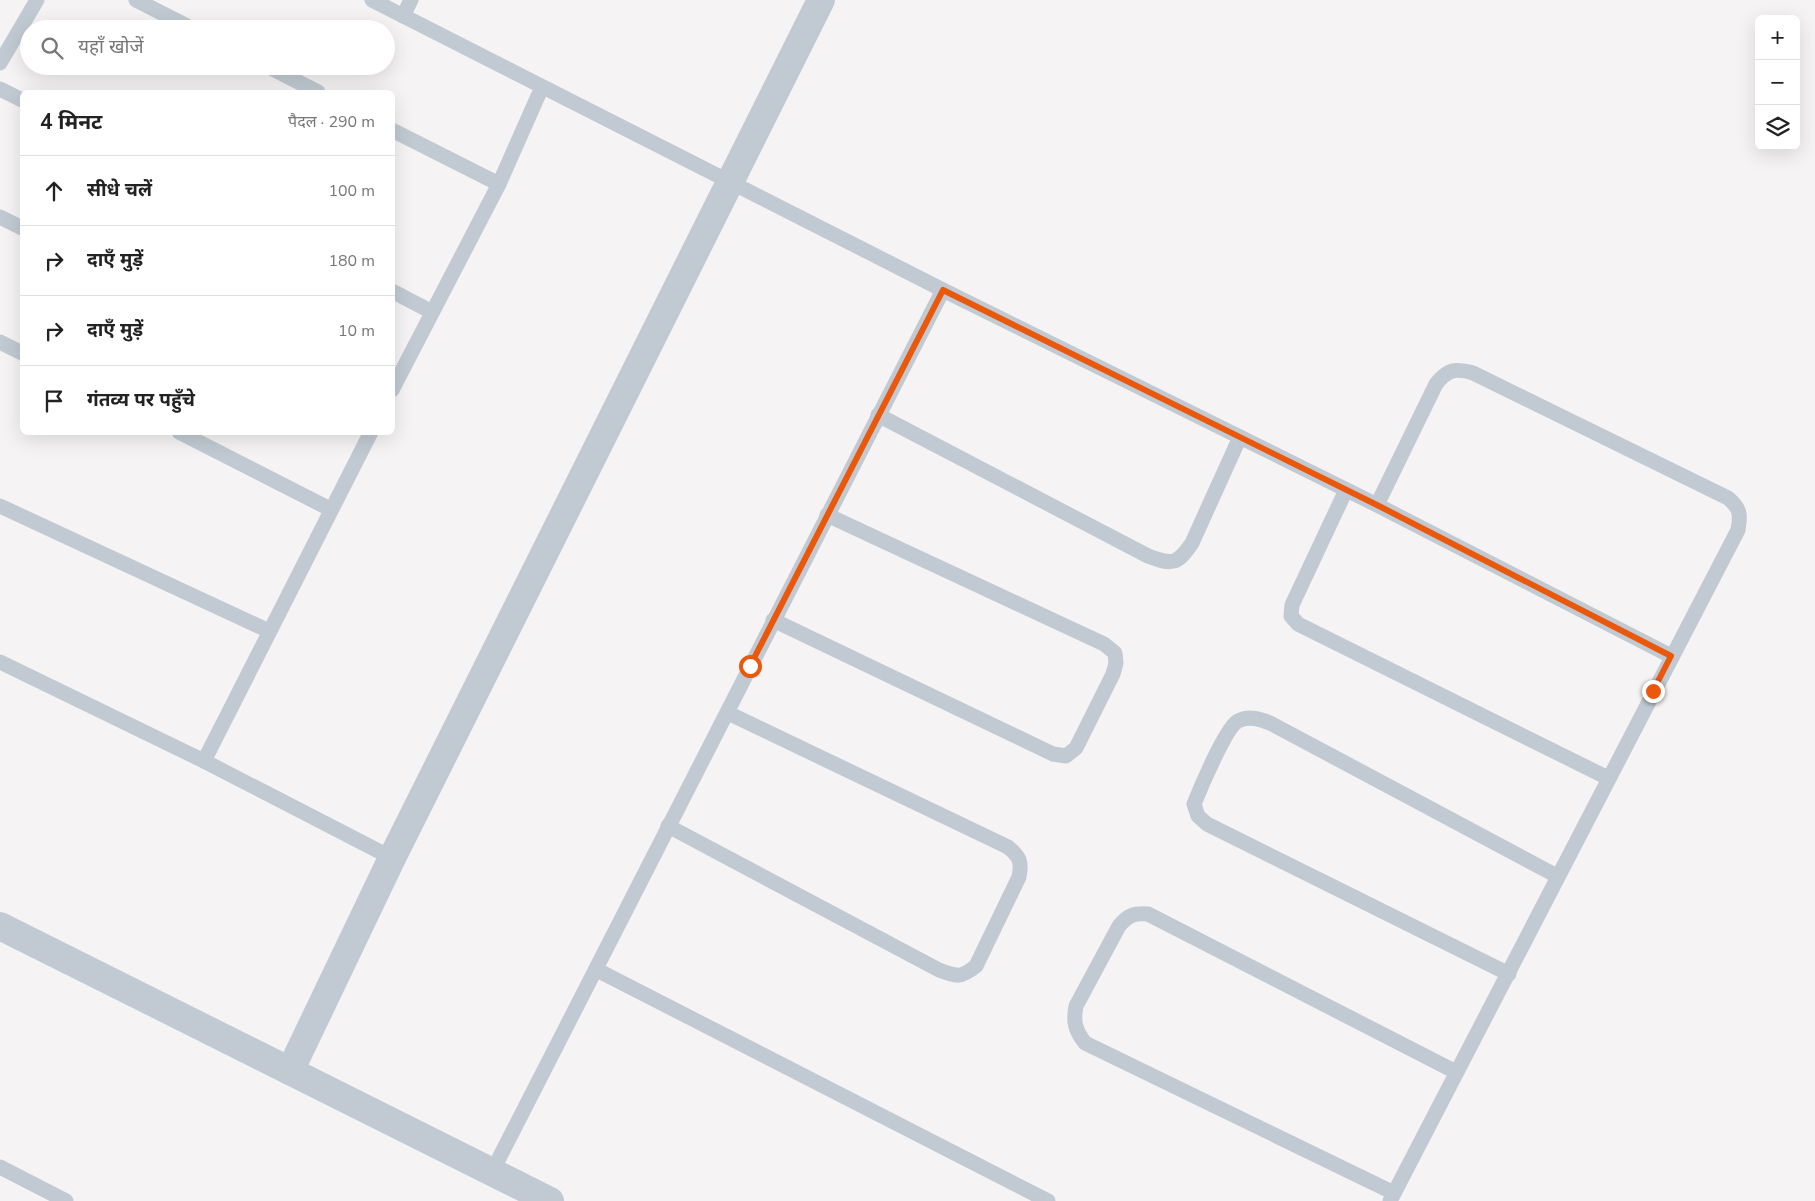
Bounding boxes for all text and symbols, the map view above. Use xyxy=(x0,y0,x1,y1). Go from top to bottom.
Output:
map controls xyxy=(1755,15,1800,150)
button: + xyxy=(1755,15,1800,60)
search box xyxy=(20,20,395,75)
icon: search xyxy=(38,34,66,62)
text: यहाँ खोजें xyxy=(78,34,143,60)
button: − xyxy=(1755,60,1800,105)
button: layers xyxy=(1755,105,1800,150)
text: 4 मिनट xyxy=(40,108,102,136)
text: पैदल · 290 m xyxy=(288,111,375,133)
icon: ahead xyxy=(40,177,68,205)
text: सीधे चलें xyxy=(87,177,152,203)
text: 100 m xyxy=(328,180,375,202)
icon: right xyxy=(40,247,68,275)
text: दाएँ मुड़ें xyxy=(87,247,143,273)
text: 180 m xyxy=(328,250,375,272)
icon: right xyxy=(40,317,68,345)
text: दाएँ मुड़ें xyxy=(87,317,143,343)
text: 10 m xyxy=(338,320,375,342)
icon: arrive xyxy=(40,387,68,415)
text: गंतव्य पर पहुँचे xyxy=(87,387,195,413)
route start xyxy=(739,655,762,678)
route end xyxy=(1642,680,1665,703)

